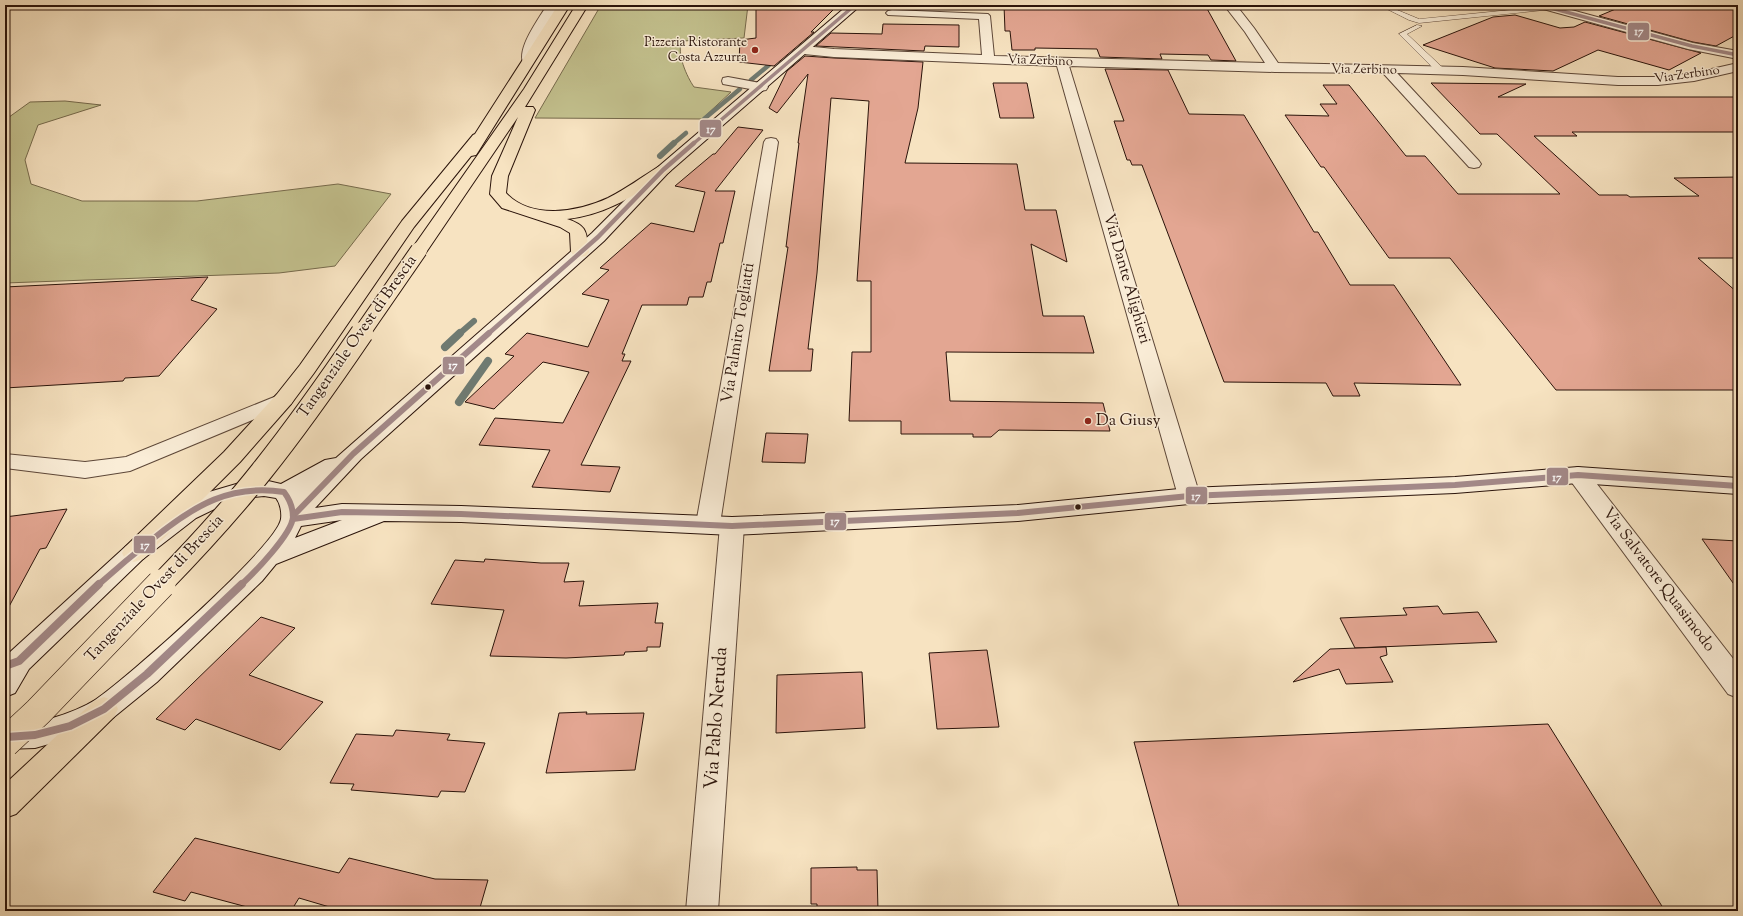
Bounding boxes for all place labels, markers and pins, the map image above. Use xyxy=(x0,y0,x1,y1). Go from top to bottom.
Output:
place label: Pizzeria Ristorante Costa Azzurra xyxy=(644,34,747,67)
marker: Pizzeria Ristorante Costa Azzurra xyxy=(750,45,760,55)
unlabelled marker xyxy=(423,382,433,392)
place label: Da Giusy xyxy=(1096,410,1161,433)
marker: Da Giusy xyxy=(1083,416,1093,426)
unlabelled marker xyxy=(1073,502,1083,512)

